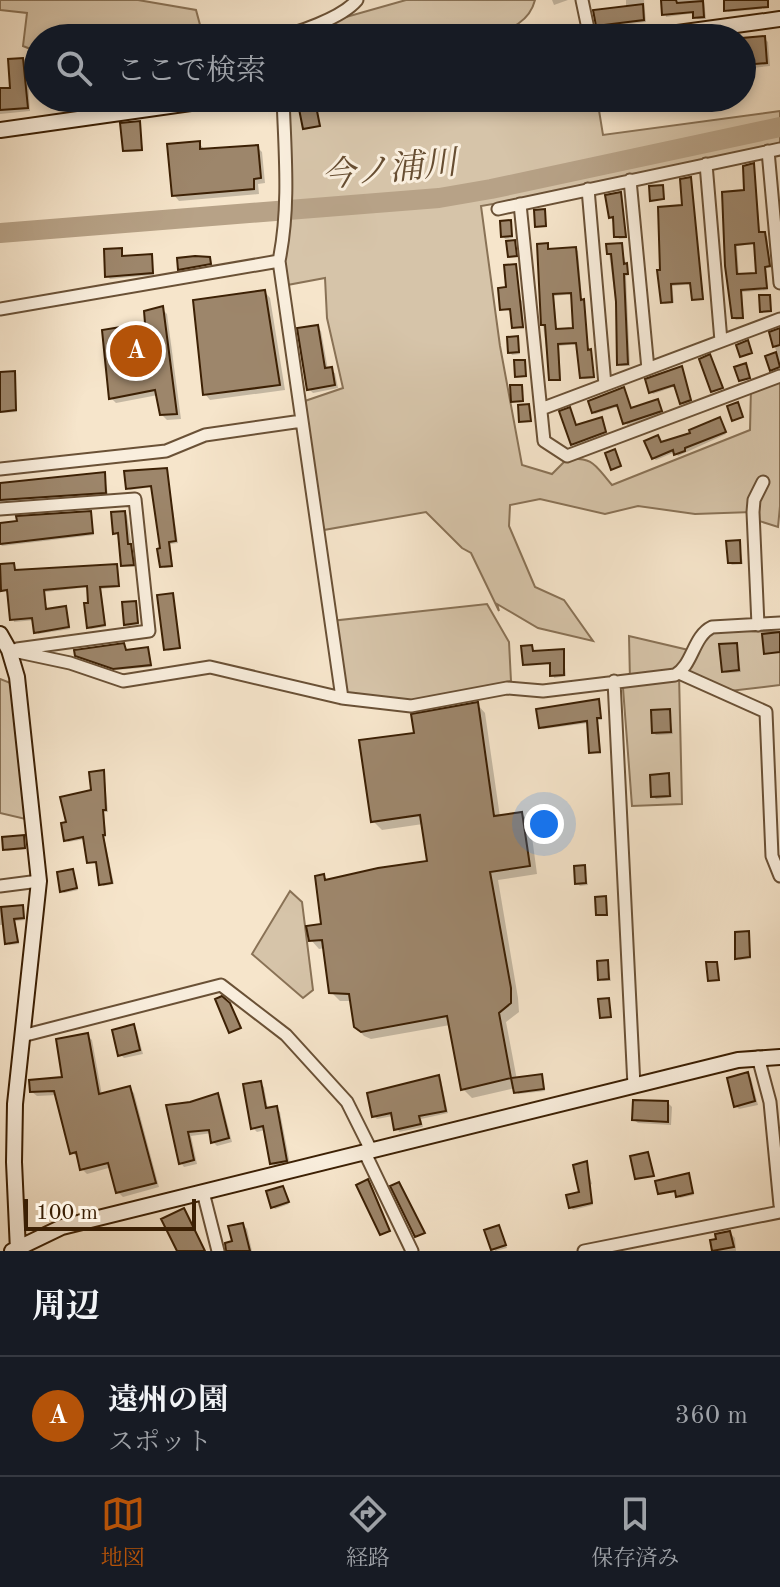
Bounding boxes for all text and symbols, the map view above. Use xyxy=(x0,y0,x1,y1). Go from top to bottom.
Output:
search box xyxy=(24,24,756,112)
icon: search xyxy=(52,46,96,90)
text: ここで検索 xyxy=(116,57,266,87)
water label: 今ノ浦川 xyxy=(319,143,463,195)
pin: A xyxy=(110,321,162,381)
your location xyxy=(524,804,564,844)
scale bar xyxy=(24,1195,196,1231)
text: 100 m xyxy=(36,1202,98,1224)
text: 周辺 xyxy=(32,1291,100,1325)
text: 遠州の園 xyxy=(108,1386,228,1416)
text: A xyxy=(48,1403,68,1429)
text: 360 m xyxy=(675,1403,748,1429)
text: スポット xyxy=(108,1430,212,1456)
tab: 地図 xyxy=(101,1492,145,1573)
tab: 経路 xyxy=(346,1492,390,1573)
tab: 保存済み xyxy=(591,1492,679,1573)

